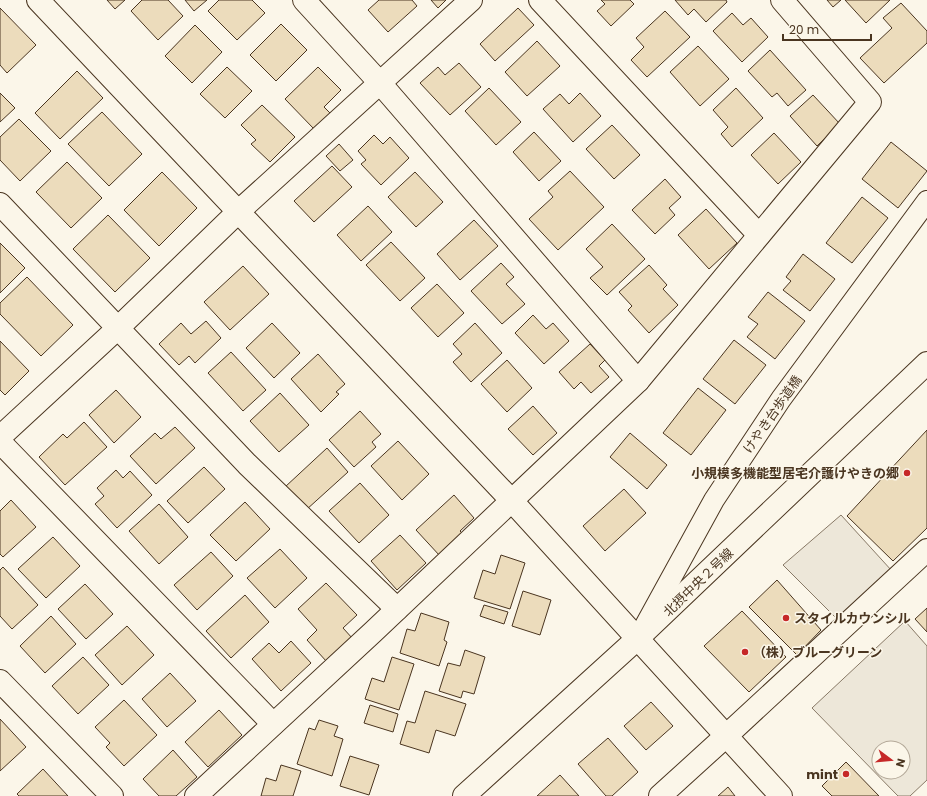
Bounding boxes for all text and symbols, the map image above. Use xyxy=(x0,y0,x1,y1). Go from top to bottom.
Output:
scale bar xyxy=(783,16,871,42)
text: 20 m xyxy=(789,21,819,38)
street label: けやき台歩道橋 xyxy=(739,372,806,457)
place label: 小規模多機能型居宅介護けやきの郷 xyxy=(691,464,899,483)
marker: 小規模多機能型居宅介護けやきの郷 xyxy=(902,468,912,478)
street label: 北摂中央２号線 xyxy=(659,544,738,621)
place label: スタイルカウンシル xyxy=(794,609,911,628)
marker: スタイルカウンシル xyxy=(781,613,791,623)
place label: （株）ブルーグリーン xyxy=(753,643,882,662)
marker: （株）ブルーグリーン xyxy=(740,647,750,657)
north arrow xyxy=(871,740,911,780)
text: N xyxy=(892,757,909,769)
place label: mint xyxy=(806,765,838,784)
marker: mint xyxy=(841,769,851,779)

